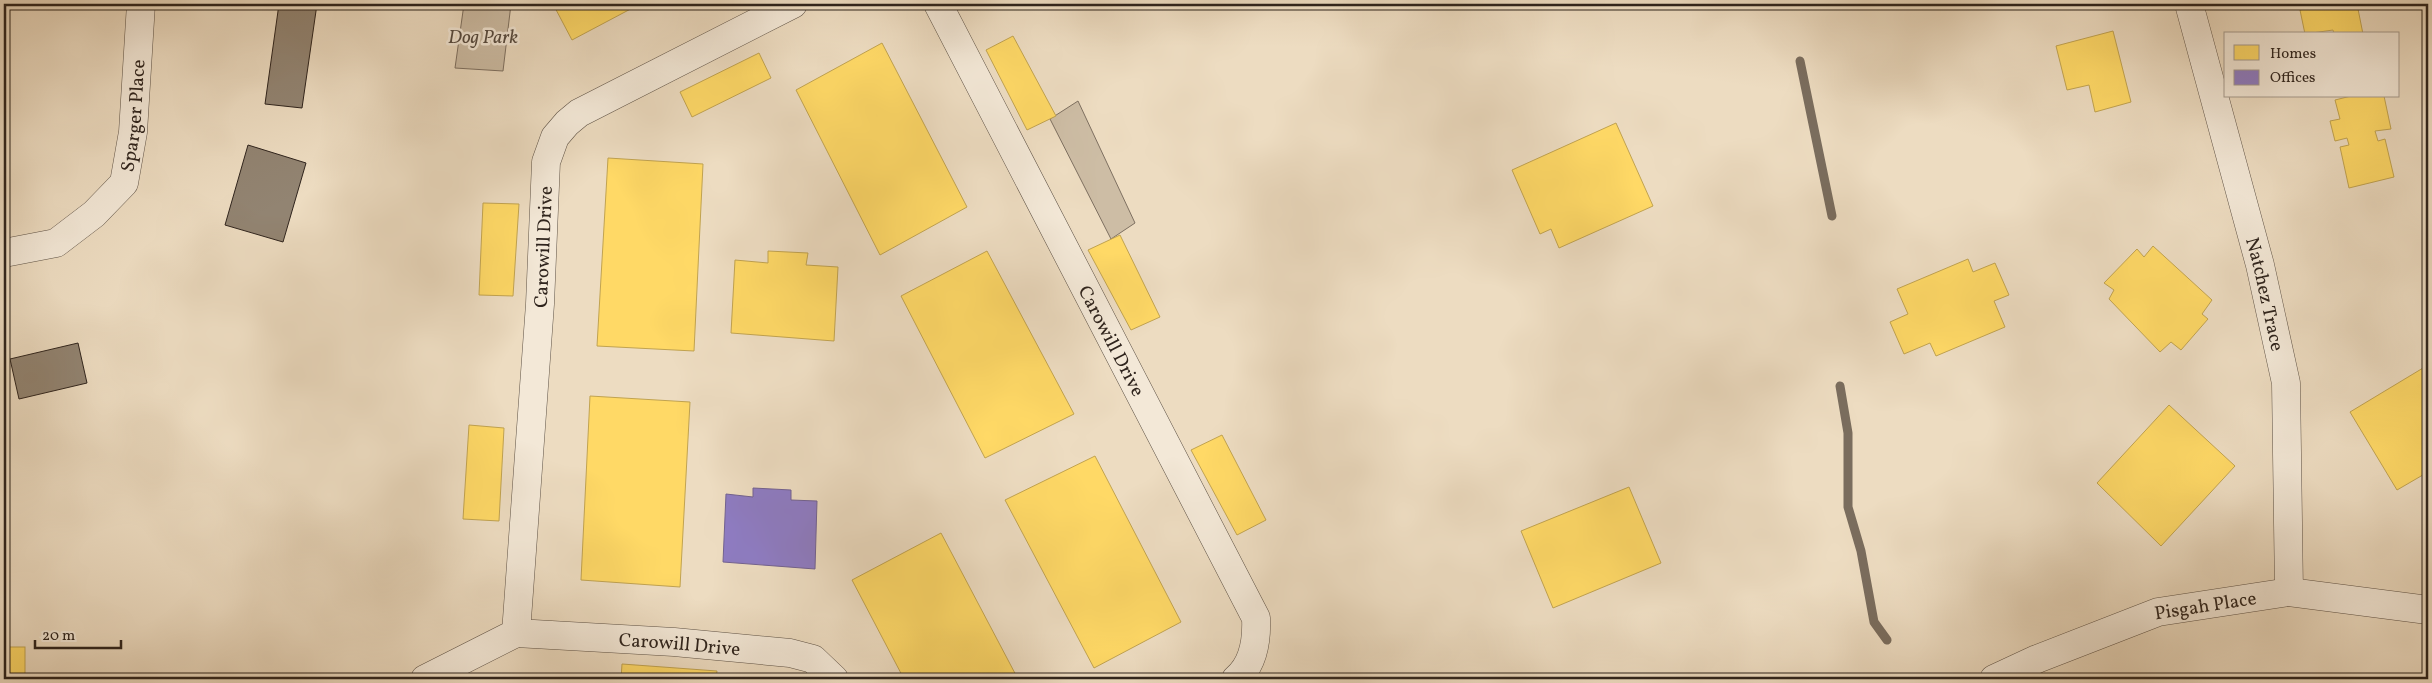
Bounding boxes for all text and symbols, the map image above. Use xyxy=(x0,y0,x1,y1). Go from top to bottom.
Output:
park label: Dog Park xyxy=(448,25,518,51)
legend xyxy=(2224,32,2400,98)
text: Homes xyxy=(2270,44,2316,65)
street label: Sparger Place xyxy=(115,59,153,174)
text: Offices xyxy=(2270,68,2315,89)
street label: Carowill Drive xyxy=(529,186,560,308)
street label: Natchez Trace xyxy=(2238,235,2290,354)
street label: Carowill Drive xyxy=(1071,281,1150,402)
street label: Pisgah Place xyxy=(2153,586,2258,627)
scale bar xyxy=(35,618,121,650)
text: 20 m xyxy=(42,626,75,647)
street label: Carowill Drive xyxy=(618,628,741,663)

